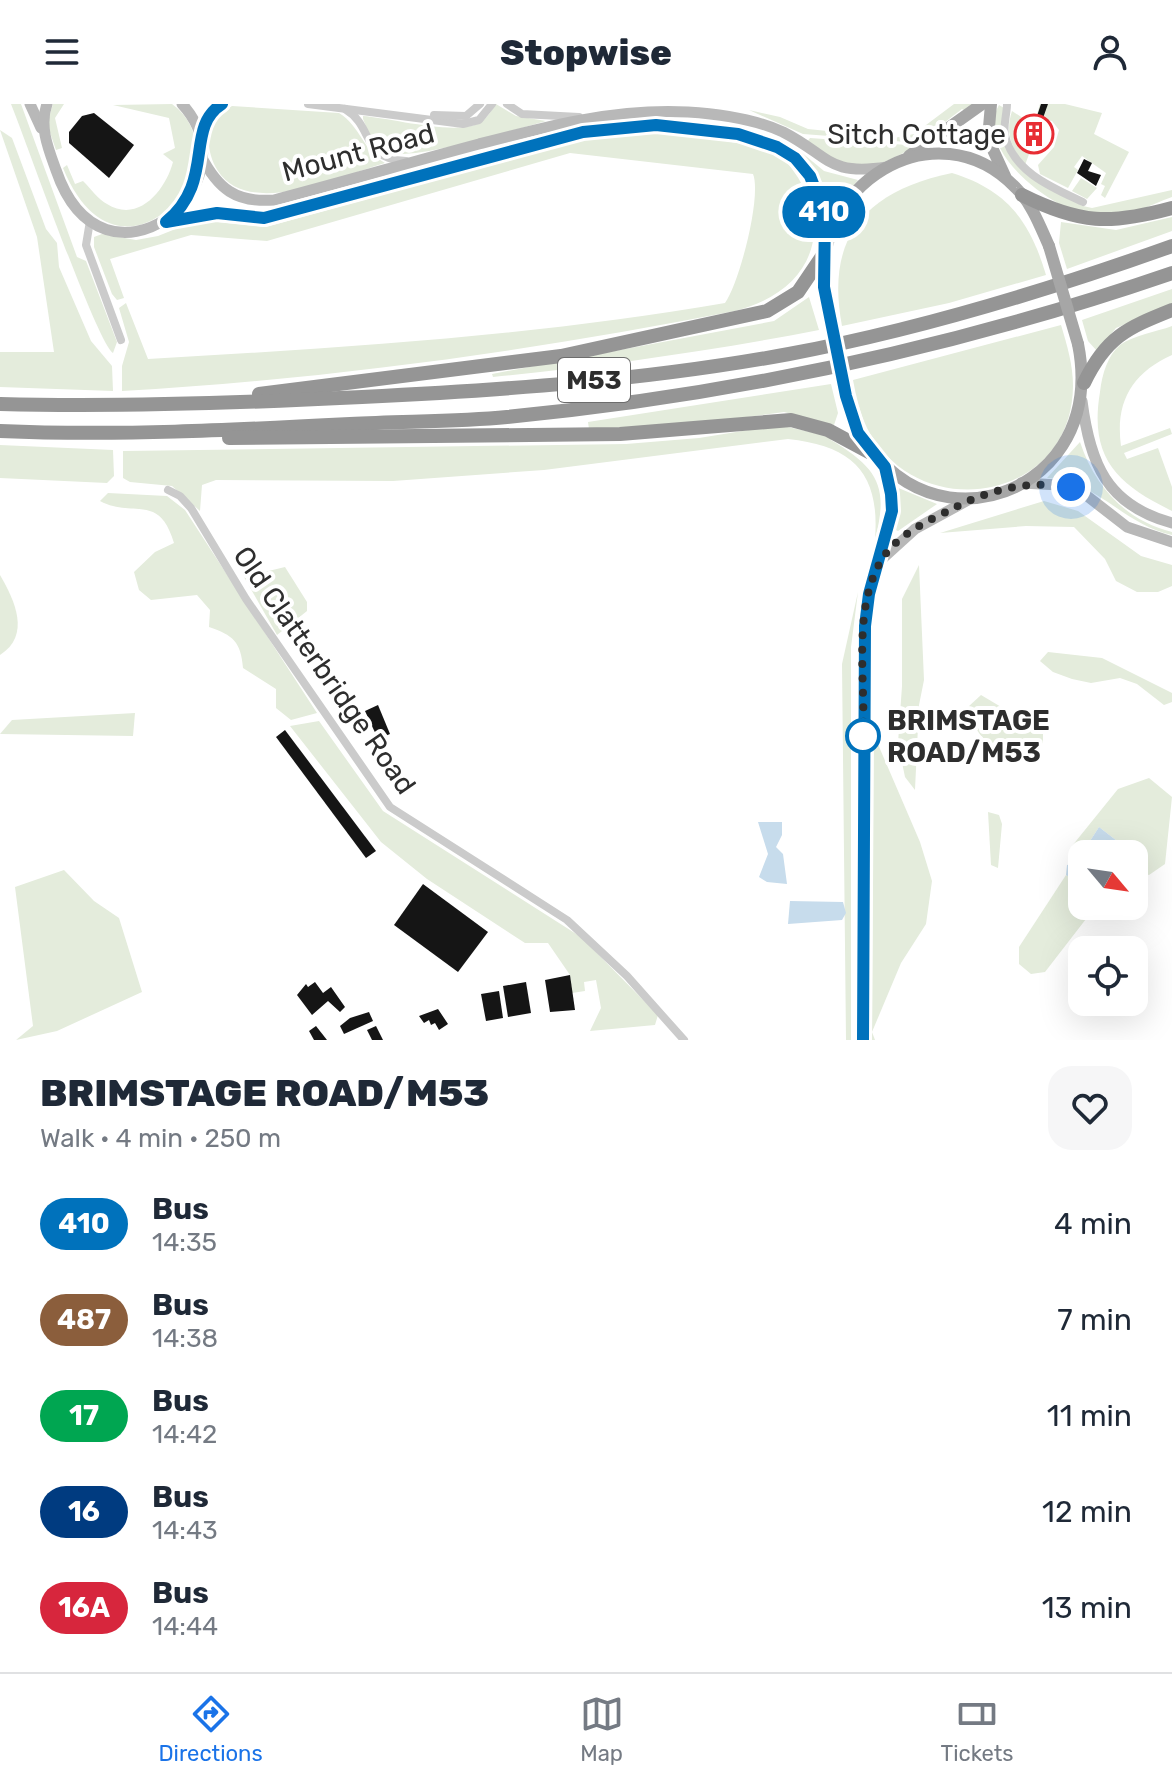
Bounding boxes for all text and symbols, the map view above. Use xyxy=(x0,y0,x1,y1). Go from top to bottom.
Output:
icon: menu xyxy=(40,30,84,74)
icon: person xyxy=(1088,30,1132,74)
text: Stopwise xyxy=(500,31,672,74)
building icon: Sitch Cottage xyxy=(1013,113,1055,155)
street label: Mount Road xyxy=(278,116,438,189)
place label: Sitch Cottage xyxy=(827,118,1006,151)
line badge: 410 xyxy=(778,186,870,238)
text: 410 xyxy=(798,195,850,228)
road number: M53 xyxy=(558,358,630,402)
your location xyxy=(1051,467,1091,507)
street label: Old Clatterbridge Road xyxy=(227,540,423,800)
place label: BRIMSTAGE ROAD/M53 xyxy=(887,704,1050,769)
marker: BRIMSTAGE ROAD/M53 xyxy=(846,719,880,753)
north arrow xyxy=(1068,840,1148,920)
map controls xyxy=(1068,840,1148,1016)
button: locate xyxy=(1068,936,1148,1016)
button: heart xyxy=(1048,1066,1132,1150)
text: BRIMSTAGE ROAD/M53 xyxy=(40,1070,489,1116)
text: Walk · 4 min · 250 m xyxy=(40,1123,281,1154)
text: Bus xyxy=(152,1191,209,1227)
text: 4 min xyxy=(1054,1206,1132,1242)
text: 410 xyxy=(58,1207,110,1240)
text: 14:35 xyxy=(152,1227,217,1258)
text: Bus xyxy=(152,1287,209,1323)
text: 7 min xyxy=(1057,1302,1132,1338)
text: 487 xyxy=(57,1303,111,1336)
text: 14:38 xyxy=(152,1323,218,1354)
text: Bus xyxy=(152,1383,209,1419)
text: 11 min xyxy=(1047,1398,1132,1434)
text: 17 xyxy=(69,1399,99,1432)
text: 14:42 xyxy=(152,1419,217,1450)
text: Bus xyxy=(152,1479,209,1515)
text: 12 min xyxy=(1042,1494,1132,1530)
text: 16 xyxy=(68,1495,100,1528)
text: 14:43 xyxy=(152,1515,218,1546)
text: Bus xyxy=(152,1575,209,1611)
text: 13 min xyxy=(1042,1590,1132,1626)
text: 16A xyxy=(58,1591,110,1624)
text: 14:44 xyxy=(152,1611,218,1642)
tab: Directions xyxy=(158,1692,263,1767)
tab: Map xyxy=(580,1692,624,1767)
tab: Tickets xyxy=(941,1692,1014,1767)

